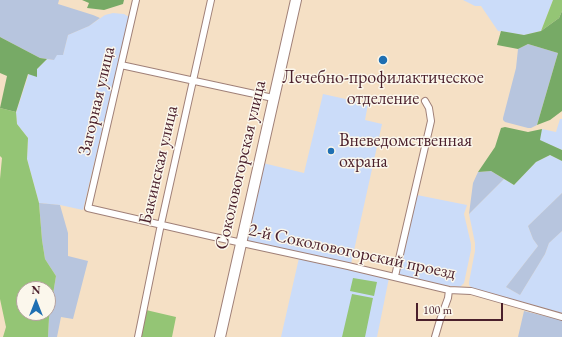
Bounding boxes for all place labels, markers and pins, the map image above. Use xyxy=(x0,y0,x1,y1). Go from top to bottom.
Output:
marker: Лечебно-профилактическое отделение xyxy=(377,54,389,66)
place label: Лечебно-профилактическое отделение xyxy=(282,67,484,110)
place label: Вневедомственная охрана xyxy=(339,130,472,172)
marker: Вневедомственная охрана xyxy=(326,146,336,156)

